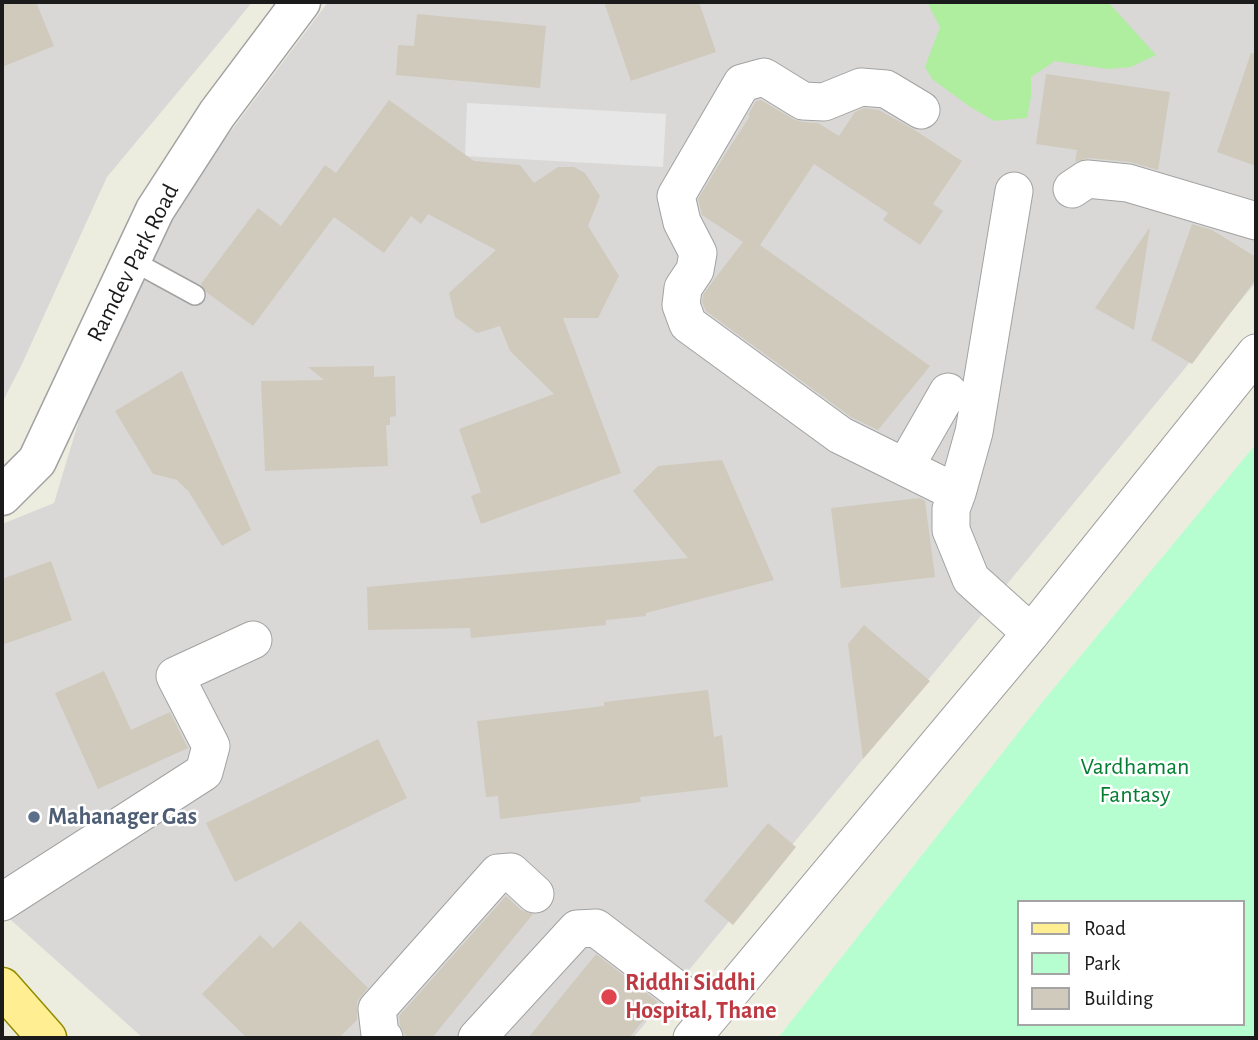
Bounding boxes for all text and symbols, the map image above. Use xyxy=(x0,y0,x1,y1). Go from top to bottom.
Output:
street label: Ramdev Park Road xyxy=(81,179,185,347)
park label: Vardhaman Fantasy xyxy=(1080,753,1190,809)
place label: Mahanager Gas xyxy=(48,803,197,831)
marker: Mahanager Gas xyxy=(26,809,42,825)
legend xyxy=(1016,900,1244,1026)
text: Road xyxy=(1084,918,1126,939)
text: Park xyxy=(1084,953,1120,974)
place label: Riddhi Siddhi Hospital, Thane xyxy=(625,969,776,1025)
marker: Riddhi Siddhi Hospital, Thane xyxy=(599,987,619,1007)
text: Building xyxy=(1084,988,1153,1009)

